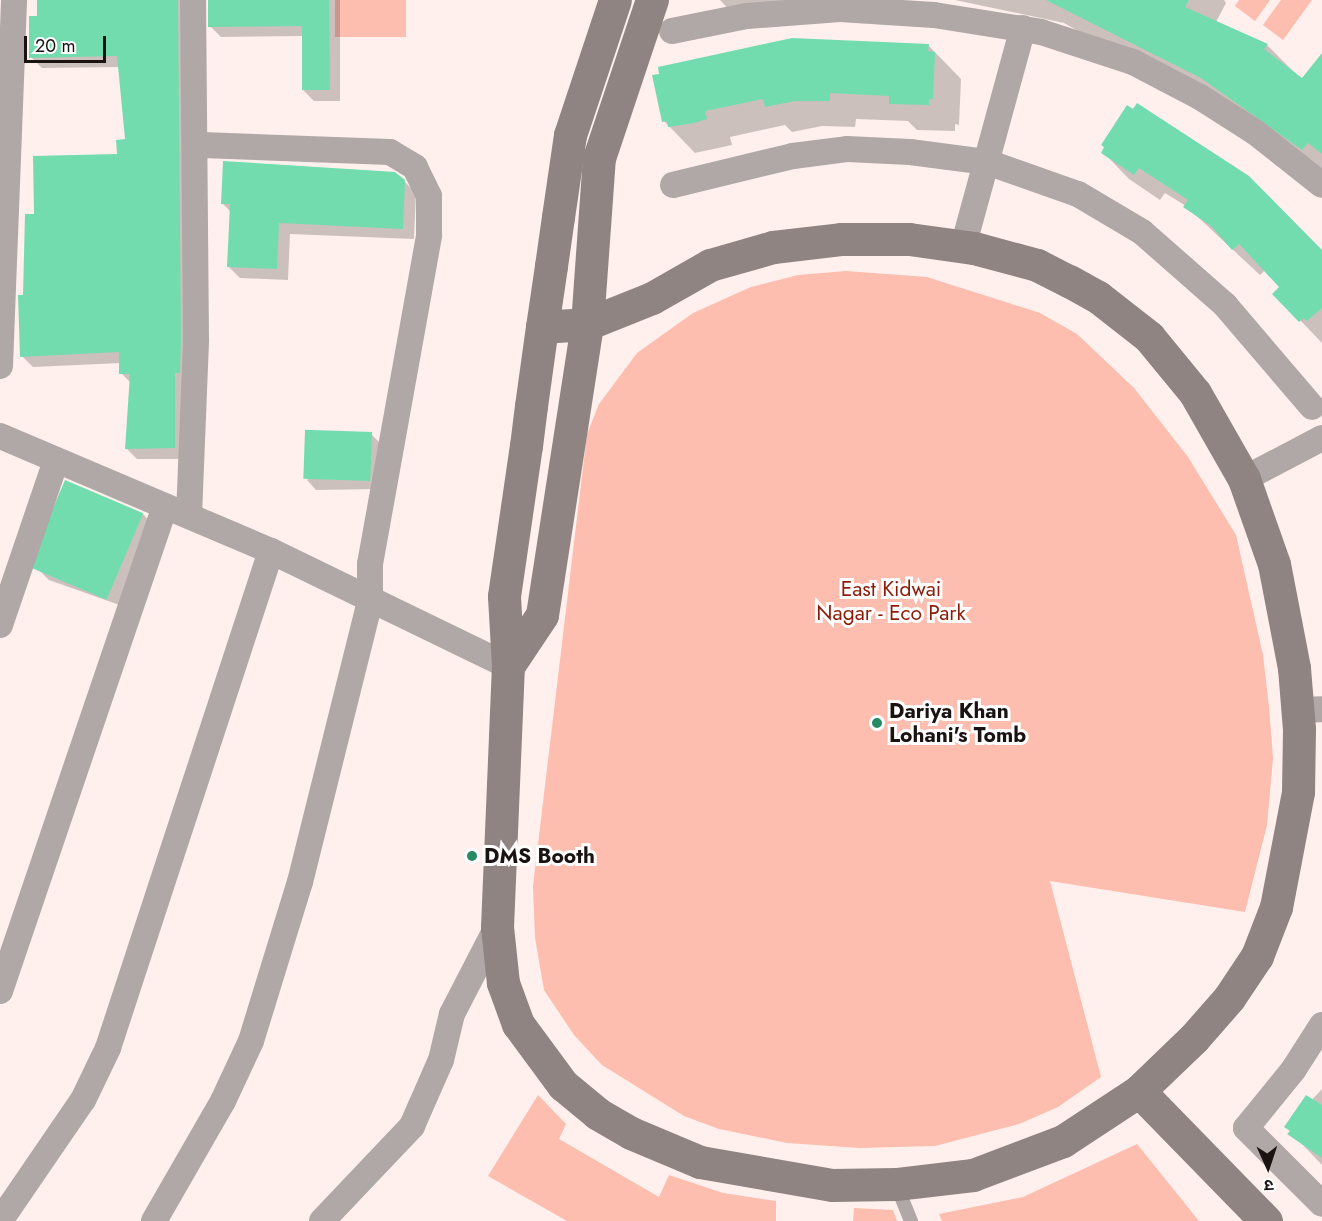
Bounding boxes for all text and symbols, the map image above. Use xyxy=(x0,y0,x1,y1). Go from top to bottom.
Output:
scale bar xyxy=(27,24,110,62)
text: 20 m xyxy=(35,33,75,59)
park label: East Kidwai Nagar - Eco Park xyxy=(816,576,966,626)
place label: Dariya Khan Lohani's Tomb xyxy=(889,698,1026,748)
marker: Dariya Khan Lohani's Tomb xyxy=(870,716,884,730)
place label: DMS Booth xyxy=(484,843,595,869)
marker: DMS Booth xyxy=(465,849,479,863)
north arrow xyxy=(1238,1137,1298,1197)
text: उ xyxy=(1264,1174,1274,1197)

